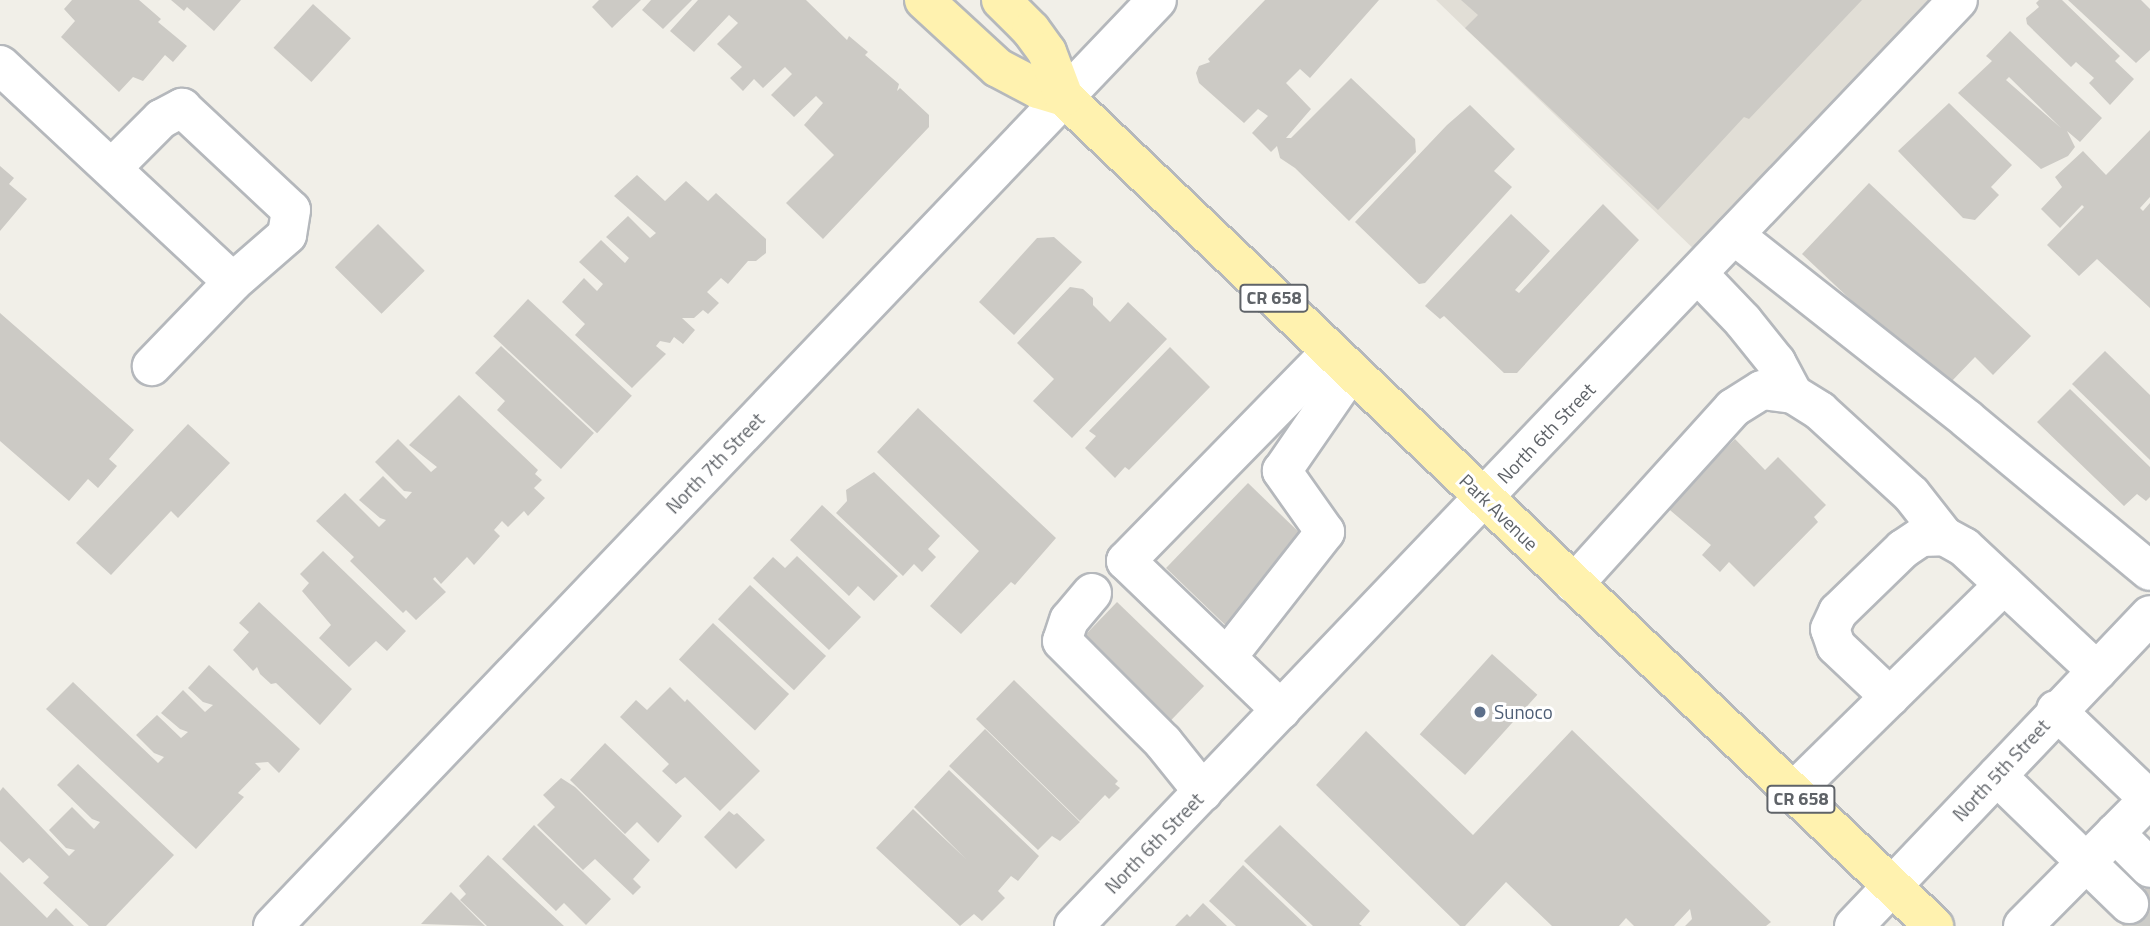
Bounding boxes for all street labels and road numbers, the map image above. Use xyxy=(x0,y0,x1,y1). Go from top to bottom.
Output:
road number: CR 658 xyxy=(1239,284,1309,312)
street label: North 6th Street xyxy=(1492,378,1600,488)
street label: North 7th Street xyxy=(661,408,769,518)
street label: Park Avenue xyxy=(1455,469,1543,555)
street label: North 5th Street xyxy=(1948,714,2054,826)
road number: CR 658 xyxy=(1766,784,1836,814)
street label: North 6th Street xyxy=(1100,788,1208,898)

